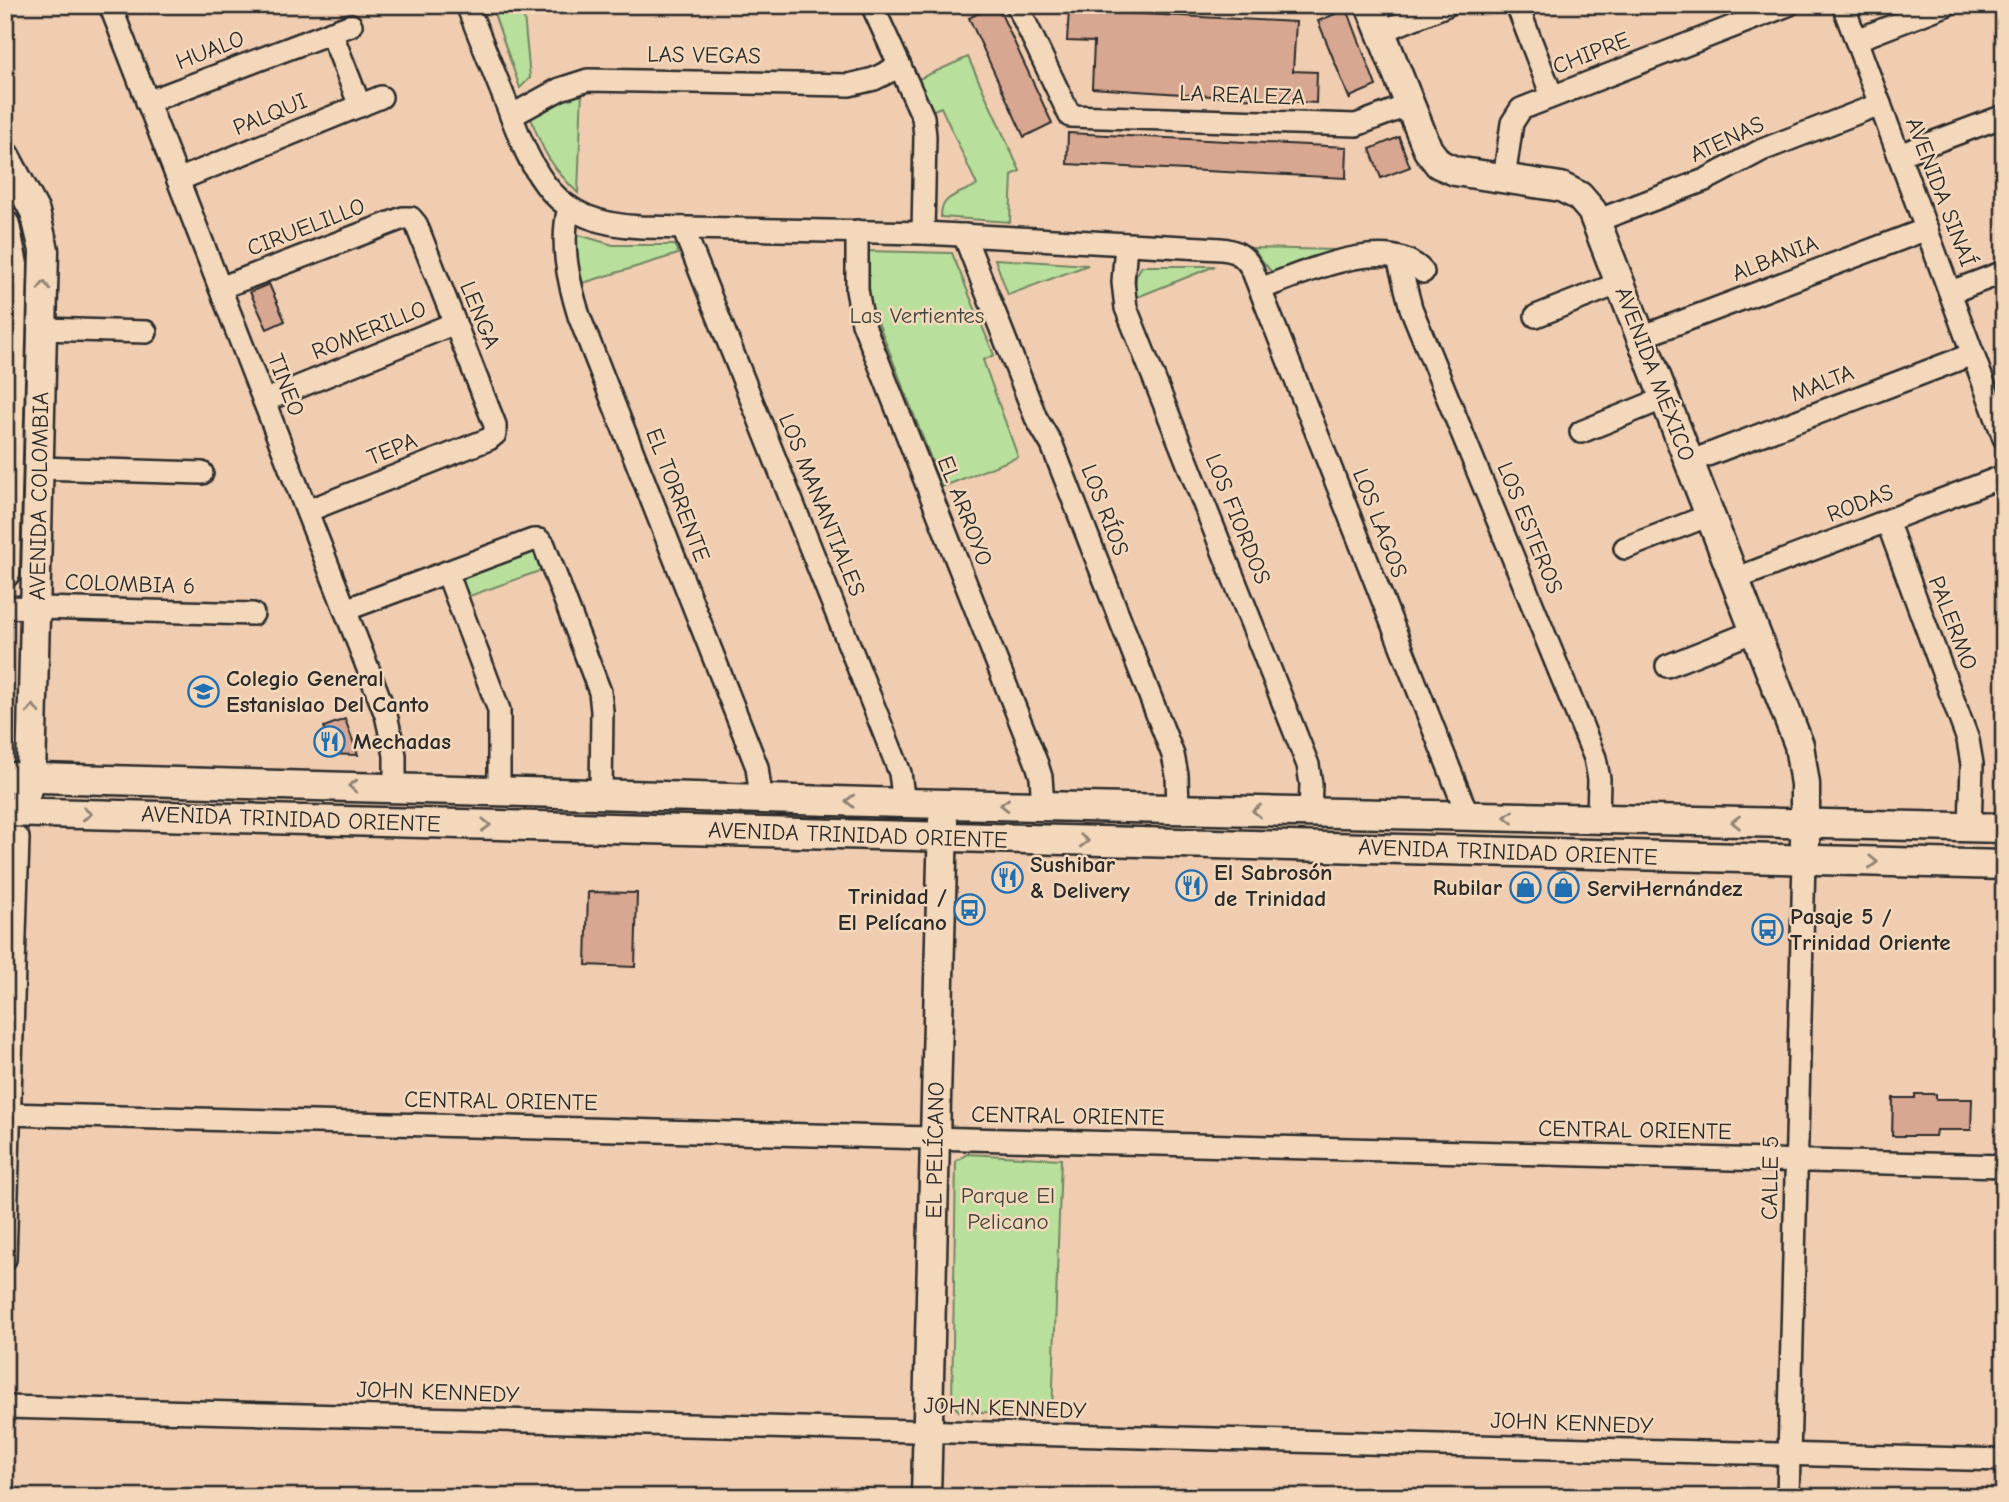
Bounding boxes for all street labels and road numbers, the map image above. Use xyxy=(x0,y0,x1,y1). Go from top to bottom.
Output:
street label: HUALO xyxy=(172,25,248,75)
street label: CHIPRE xyxy=(1549,26,1633,80)
street label: LAS VEGAS xyxy=(647,41,761,69)
street label: LA REALEZA xyxy=(1179,79,1305,111)
street label: PALQUI xyxy=(229,87,311,141)
street label: ATENAS xyxy=(1686,110,1768,168)
street label: AVENIDA SINAÍ xyxy=(1900,114,1982,270)
street label: CIRUELILLO xyxy=(243,192,369,262)
street label: ALBANIA xyxy=(1728,229,1822,287)
street label: LENGA xyxy=(454,277,506,353)
street label: AVENIDA MÉXICO xyxy=(1609,283,1701,465)
street label: ROMERILLO xyxy=(308,295,430,365)
street label: TINEO xyxy=(262,350,310,420)
street label: MALTA xyxy=(1787,359,1857,407)
street label: AVENIDA COLOMBIA xyxy=(24,392,54,600)
street label: LOS MANANTIALES xyxy=(773,410,871,600)
street label: EL TORRENTE xyxy=(640,424,716,566)
street label: TEPA xyxy=(363,427,421,471)
street label: LOS FIORDOS xyxy=(1200,450,1276,588)
street label: EL ARROYO xyxy=(932,452,998,570)
street label: LOS ESTEROS xyxy=(1491,458,1569,598)
street label: LOS RÍOS xyxy=(1075,461,1135,559)
street label: LOS LAGOS xyxy=(1347,465,1413,581)
street label: RODAS xyxy=(1823,478,1897,528)
street label: COLOMBIA 6 xyxy=(64,568,196,600)
street label: PALERMO xyxy=(1923,572,1983,674)
street label: AVENIDA TRINIDAD ORIENTE xyxy=(141,800,441,838)
street label: AVENIDA TRINIDAD ORIENTE xyxy=(708,816,1008,854)
street label: AVENIDA TRINIDAD ORIENTE xyxy=(1358,833,1658,871)
street label: EL PELÍCANO xyxy=(920,1081,950,1219)
street label: CENTRAL ORIENTE xyxy=(404,1086,598,1116)
street label: CENTRAL ORIENTE xyxy=(971,1101,1165,1131)
street label: CENTRAL ORIENTE xyxy=(1538,1115,1732,1145)
street label: CALLE 5 xyxy=(1756,1136,1784,1220)
street label: JOHN KENNEDY xyxy=(356,1376,520,1408)
street label: JOHN KENNEDY xyxy=(923,1392,1087,1424)
street label: JOHN KENNEDY xyxy=(1490,1407,1654,1439)

